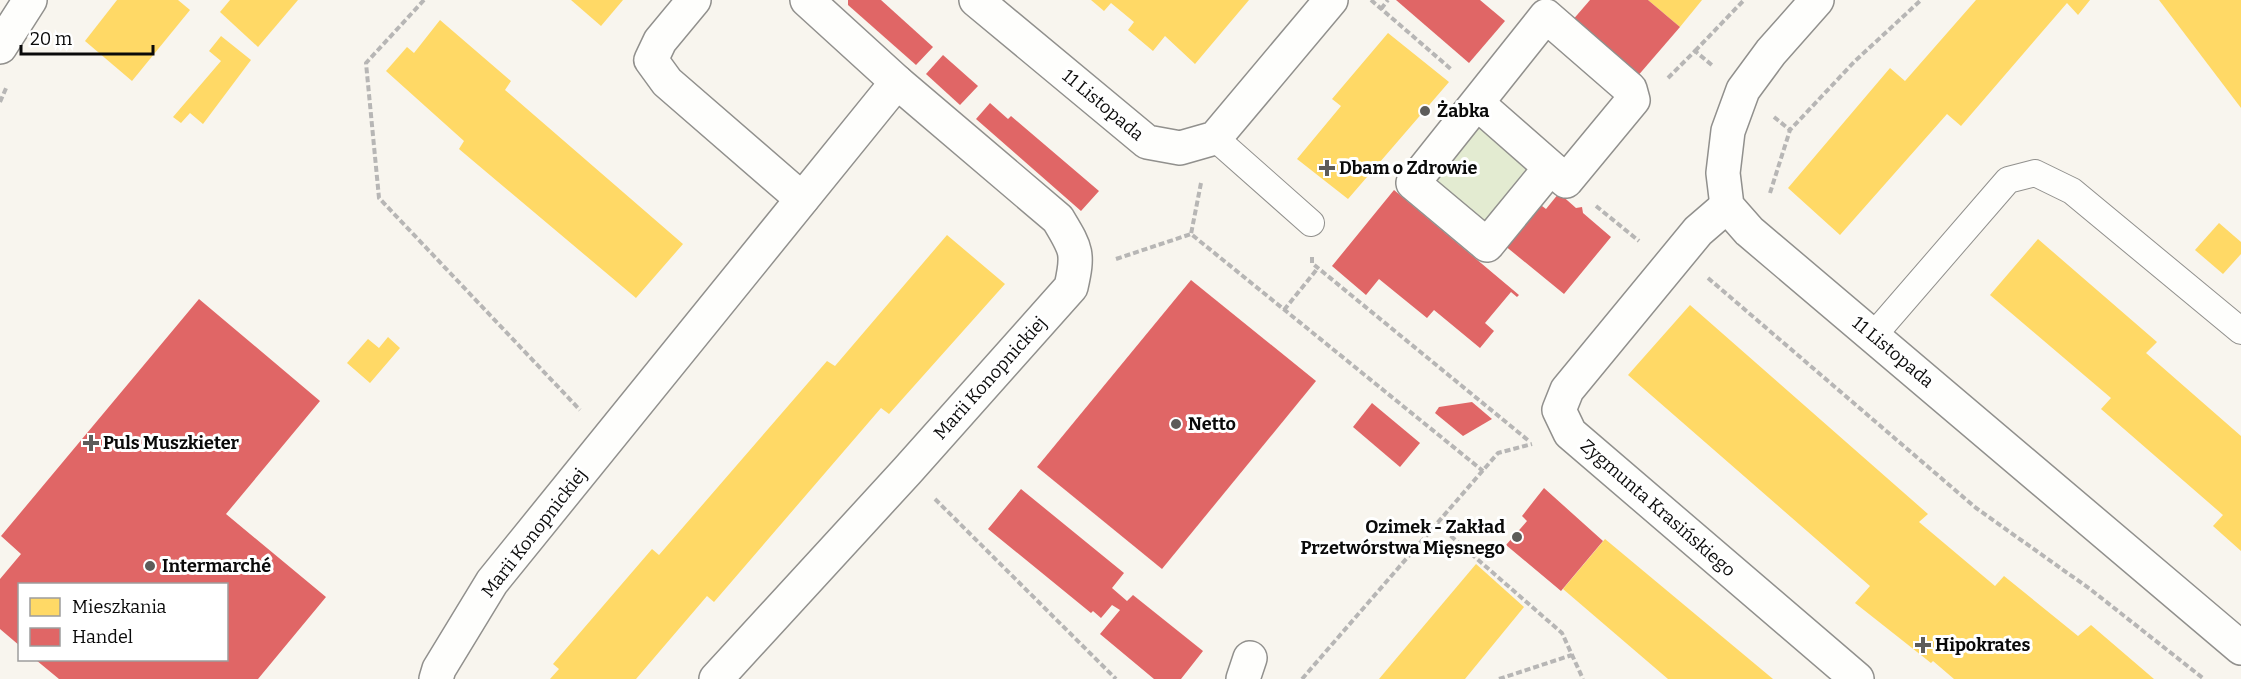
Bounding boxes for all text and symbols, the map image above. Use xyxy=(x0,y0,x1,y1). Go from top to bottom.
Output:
scale bar xyxy=(21,18,153,56)
text: 20 m xyxy=(30,28,72,50)
street label: 11 Listopada xyxy=(1058,65,1148,145)
place label: Żabka xyxy=(1437,100,1489,122)
marker: Żabka xyxy=(1418,104,1432,118)
place label: Dbam o Zdrowie xyxy=(1339,157,1477,179)
marker: Dbam o Zdrowie xyxy=(1320,161,1334,175)
street label: Marii Konopnickiej xyxy=(929,312,1051,444)
street label: 11 Listopada xyxy=(1848,312,1938,392)
place label: Netto xyxy=(1188,413,1236,435)
marker: Netto xyxy=(1169,417,1183,431)
place label: Puls Muszkieter xyxy=(103,432,240,454)
street label: Zygmunta Krasińskiego xyxy=(1576,435,1740,581)
marker: Puls Muszkieter xyxy=(84,436,98,450)
street label: Marii Konopnickiej xyxy=(477,464,591,602)
place label: Ozimek - Zakład Przetwórstwa Mięsnego xyxy=(1300,516,1505,559)
marker: Ozimek - Zakład Przetwórstwa Mięsnego xyxy=(1510,530,1524,544)
place label: Intermarché xyxy=(162,555,271,577)
marker: Intermarché xyxy=(143,559,157,573)
legend xyxy=(18,583,228,661)
text: Mieszkania xyxy=(72,596,167,618)
text: Handel xyxy=(72,626,133,648)
place label: Hipokrates xyxy=(1935,634,2030,656)
marker: Hipokrates xyxy=(1916,638,1930,652)

